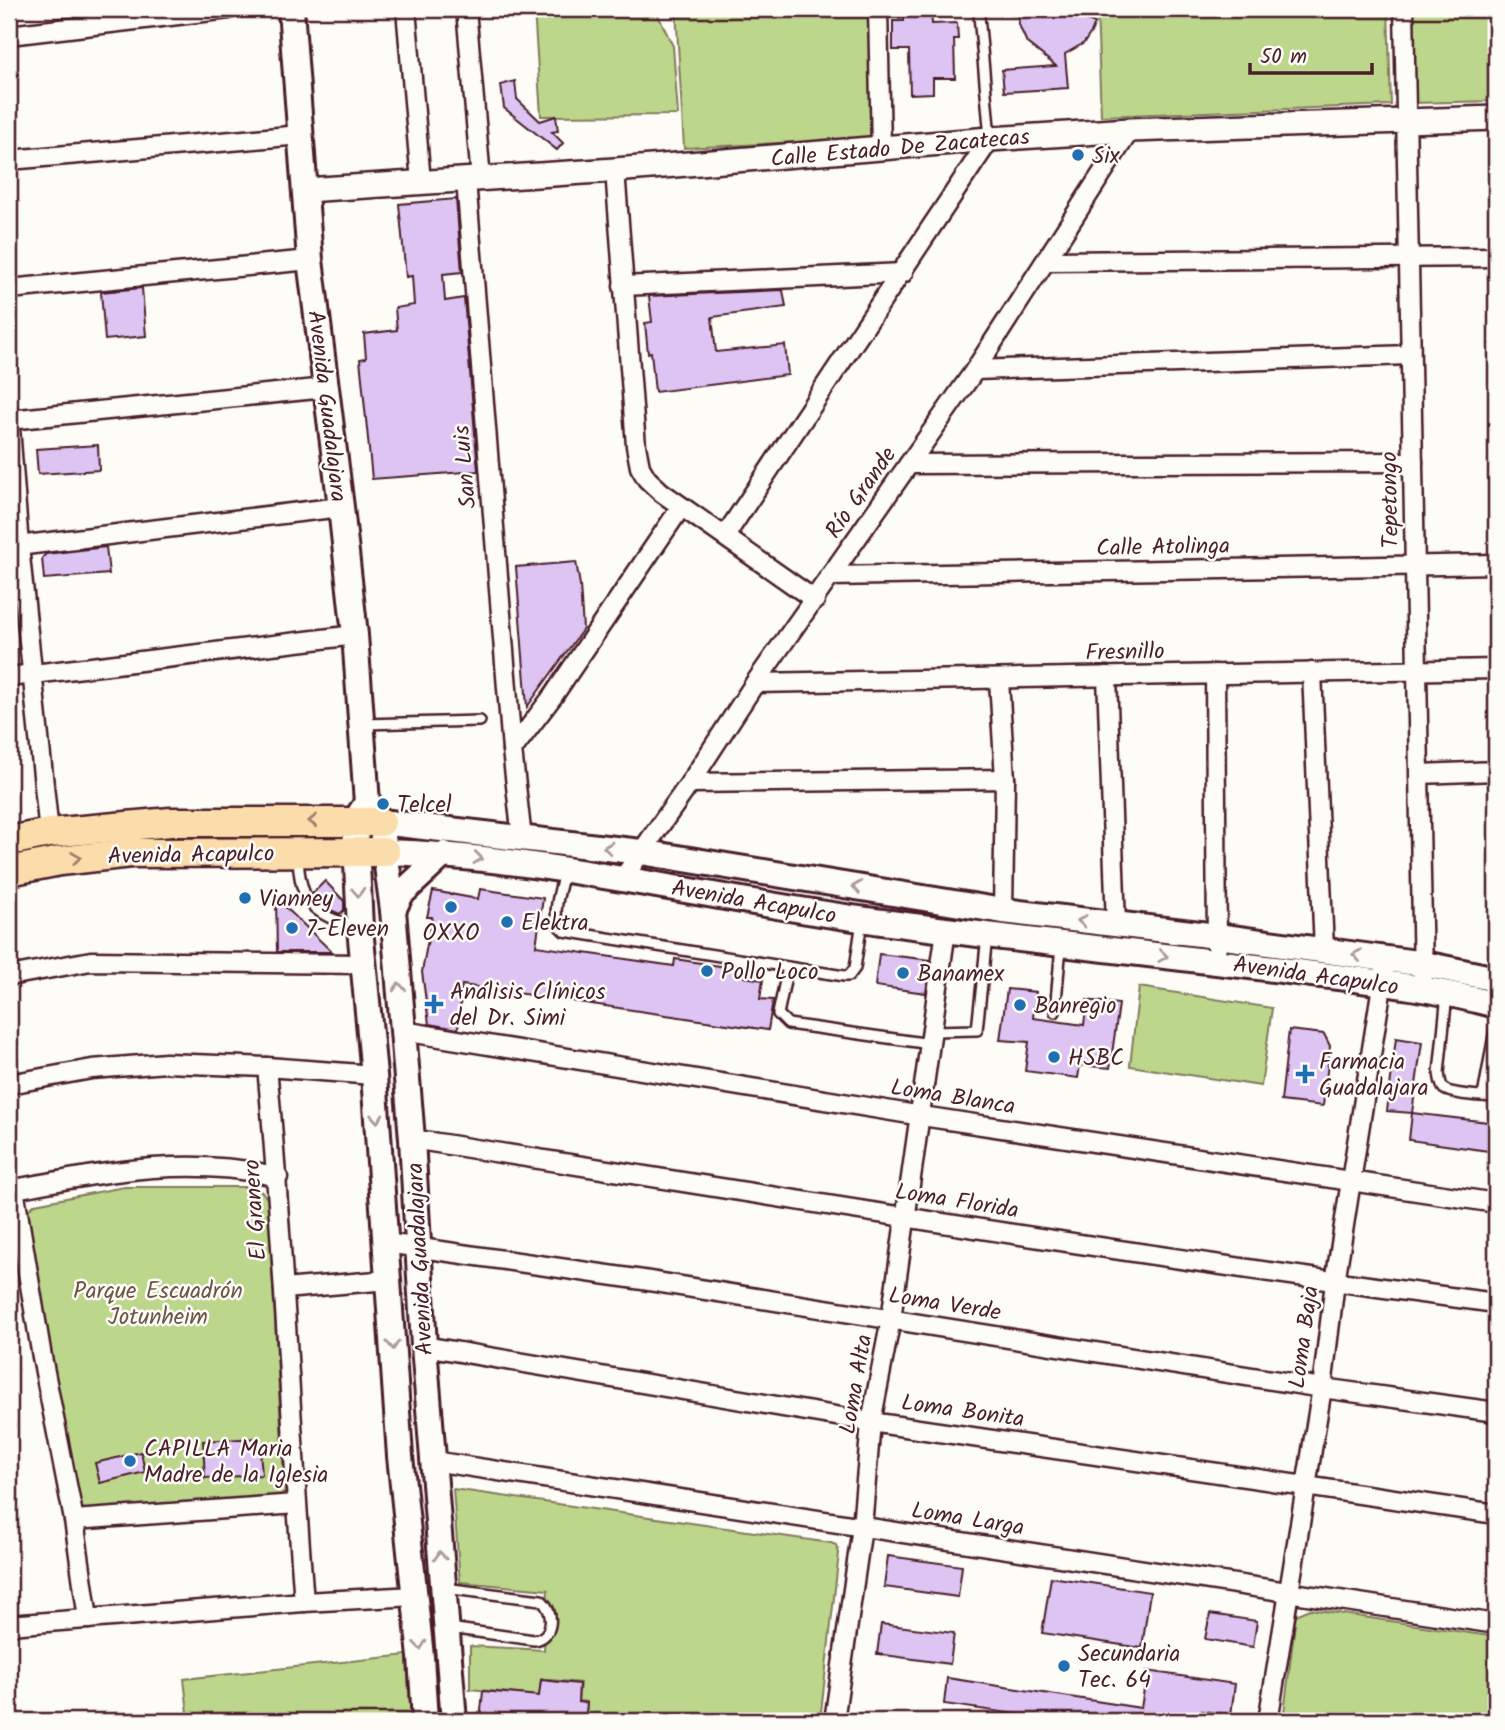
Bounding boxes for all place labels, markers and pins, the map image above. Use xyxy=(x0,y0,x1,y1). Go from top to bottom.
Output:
place label: Six xyxy=(1092,139,1121,175)
marker: Six xyxy=(1070,147,1086,163)
place label: Telcel xyxy=(397,788,452,824)
marker: Telcel xyxy=(375,796,391,812)
place label: Vianney xyxy=(259,882,333,918)
marker: Vianney xyxy=(237,890,253,906)
marker: OXXO xyxy=(443,899,459,915)
place label: Elektra xyxy=(521,906,589,942)
place label: 7-Eleven xyxy=(306,912,389,948)
marker: Elektra xyxy=(499,914,515,930)
place label: OXXO xyxy=(423,916,479,952)
marker: 7-Eleven xyxy=(284,920,300,936)
place label: Pollo Loco xyxy=(721,955,818,991)
place label: Banamex xyxy=(917,957,1005,993)
marker: Pollo Loco xyxy=(699,963,715,979)
marker: Banamex xyxy=(895,965,911,981)
place label: Análisis Clínicos del Dr. Simi xyxy=(450,975,606,1037)
place label: Banregio xyxy=(1034,989,1116,1025)
marker: Análisis Clínicos del Dr. Simi xyxy=(424,994,444,1014)
marker: Banregio xyxy=(1012,997,1028,1013)
place label: HSBC xyxy=(1068,1041,1124,1077)
place label: Farmacia Guadalajara xyxy=(1319,1045,1429,1107)
marker: HSBC xyxy=(1046,1049,1062,1065)
marker: Farmacia Guadalajara xyxy=(1297,1066,1313,1082)
place label: CAPILLA Maria Madre de la Iglesia xyxy=(144,1432,328,1494)
marker: CAPILLA Maria Madre de la Iglesia xyxy=(122,1453,138,1469)
place label: Secundaria Tec. 64 xyxy=(1078,1637,1180,1699)
marker: Secundaria Tec. 64 xyxy=(1056,1658,1072,1674)

